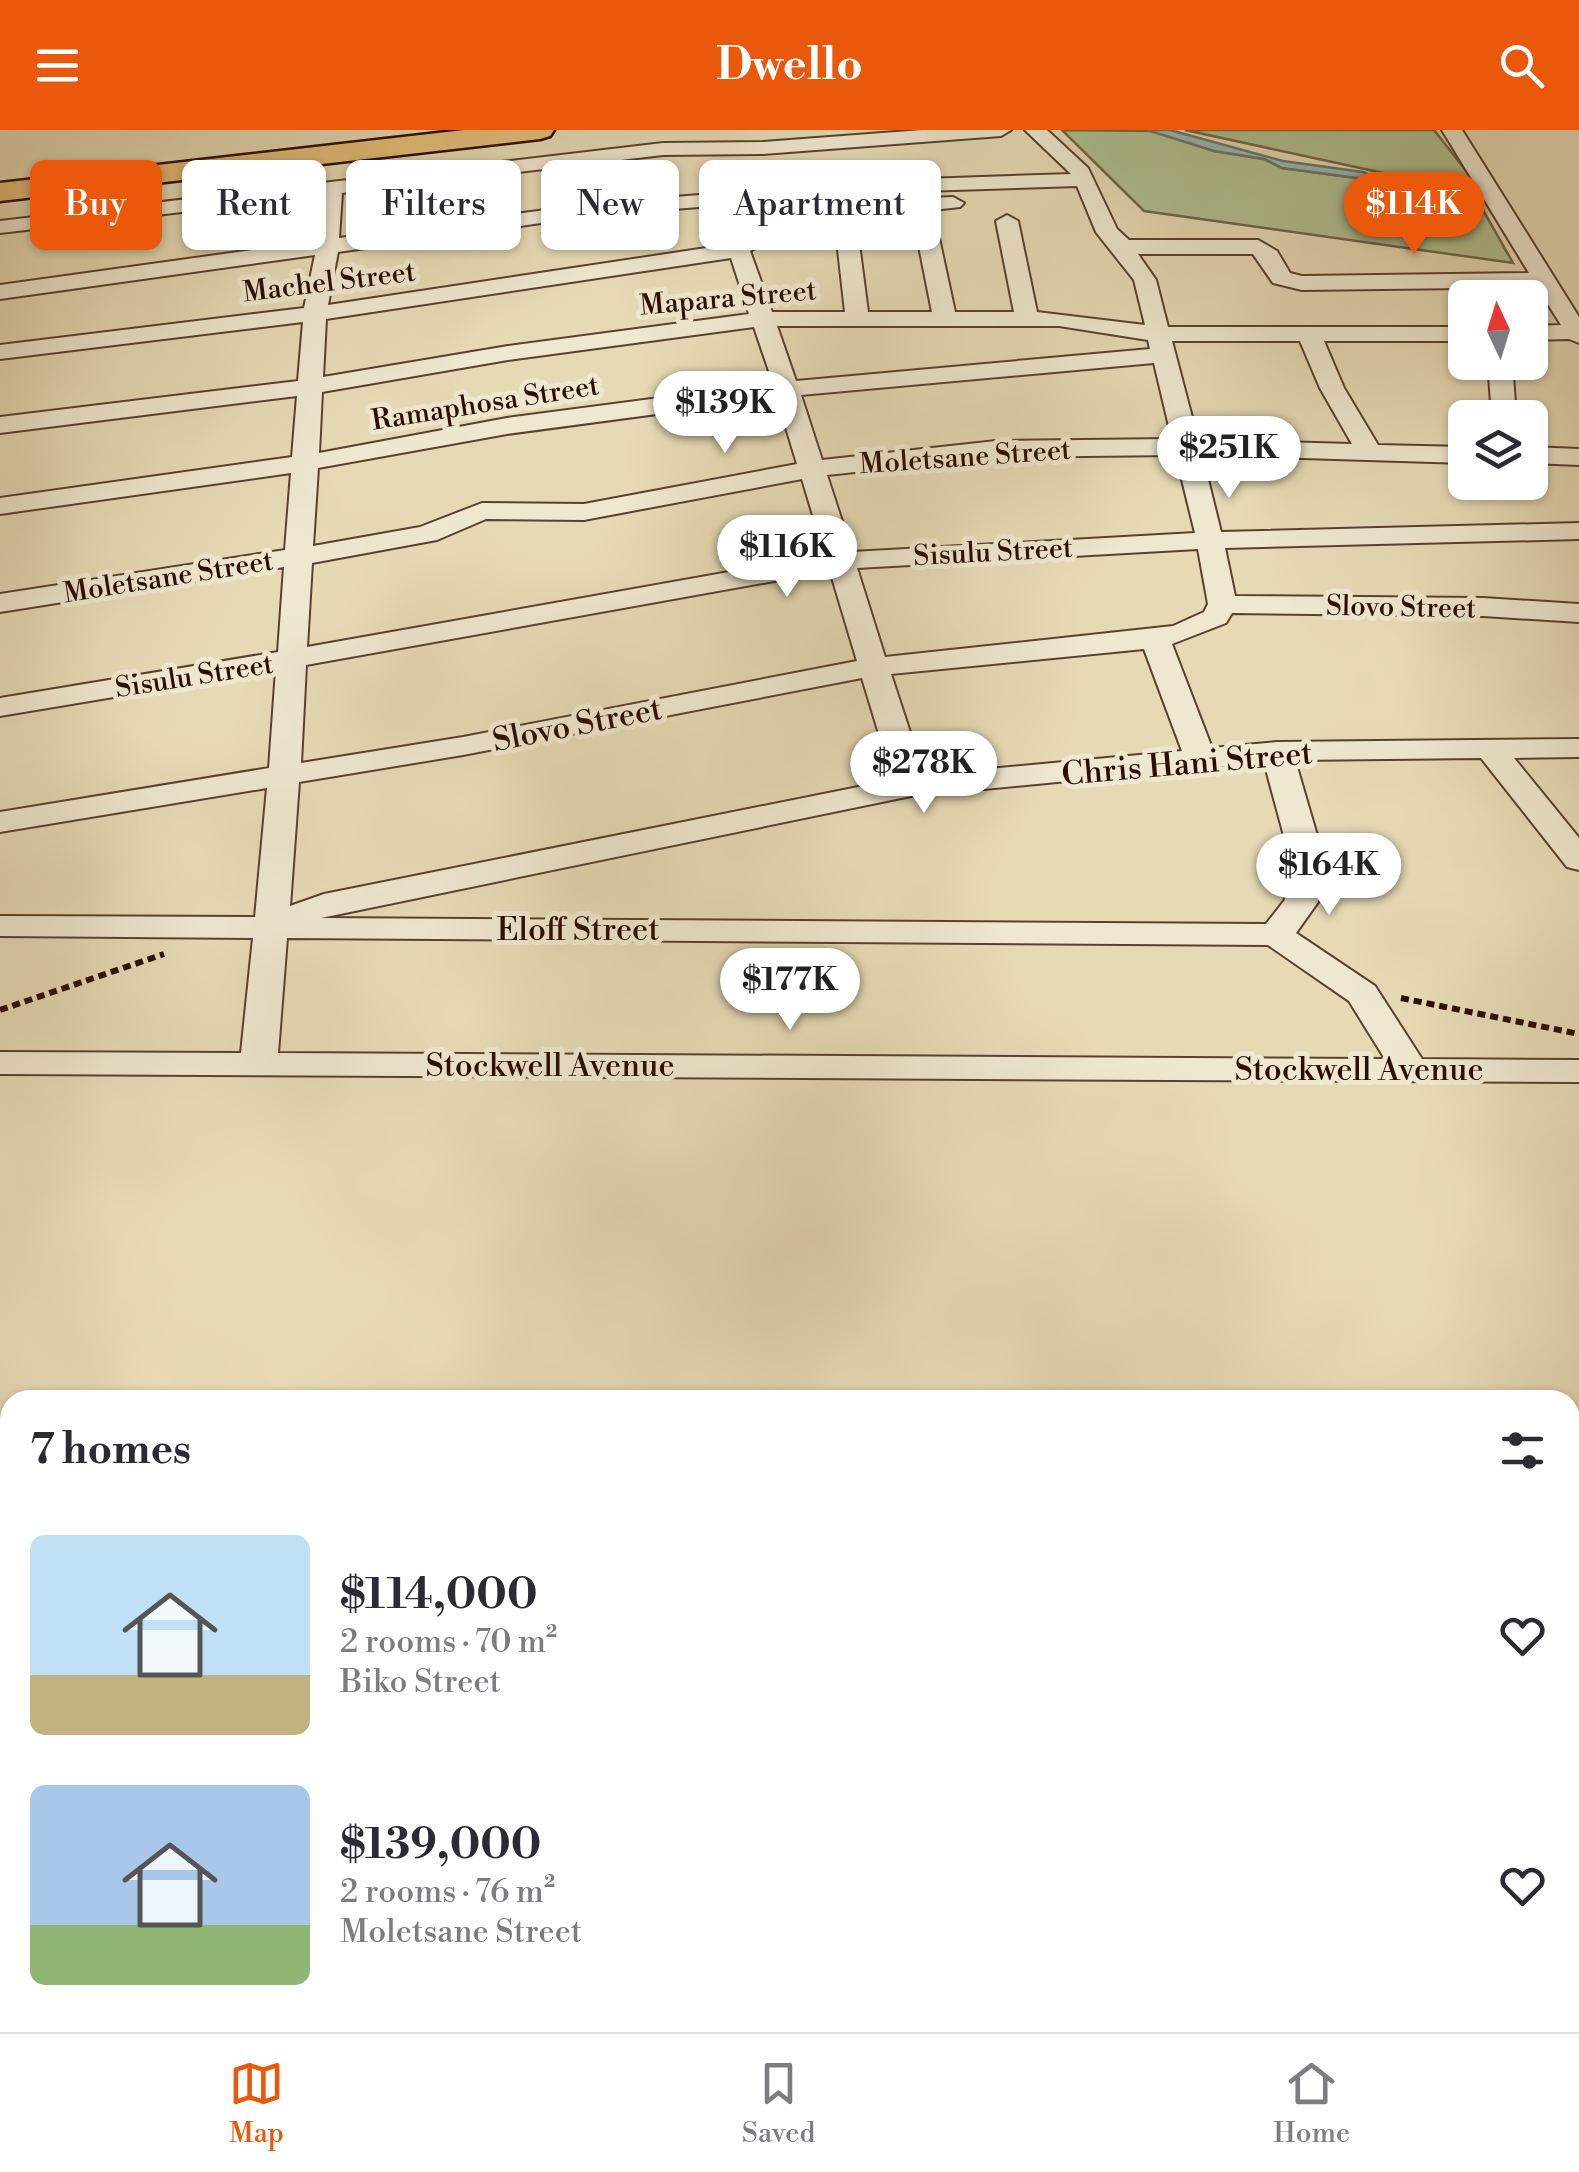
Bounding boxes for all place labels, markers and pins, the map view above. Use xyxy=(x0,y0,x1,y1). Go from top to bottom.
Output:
pin: $114K xyxy=(1344,172,1484,257)
pin: $139K xyxy=(655,371,795,456)
pin: $251K xyxy=(1159,416,1299,501)
pin: $116K xyxy=(717,515,857,600)
pin: $278K xyxy=(854,731,994,816)
pin: $164K xyxy=(1259,833,1399,918)
pin: $177K xyxy=(720,948,860,1033)

